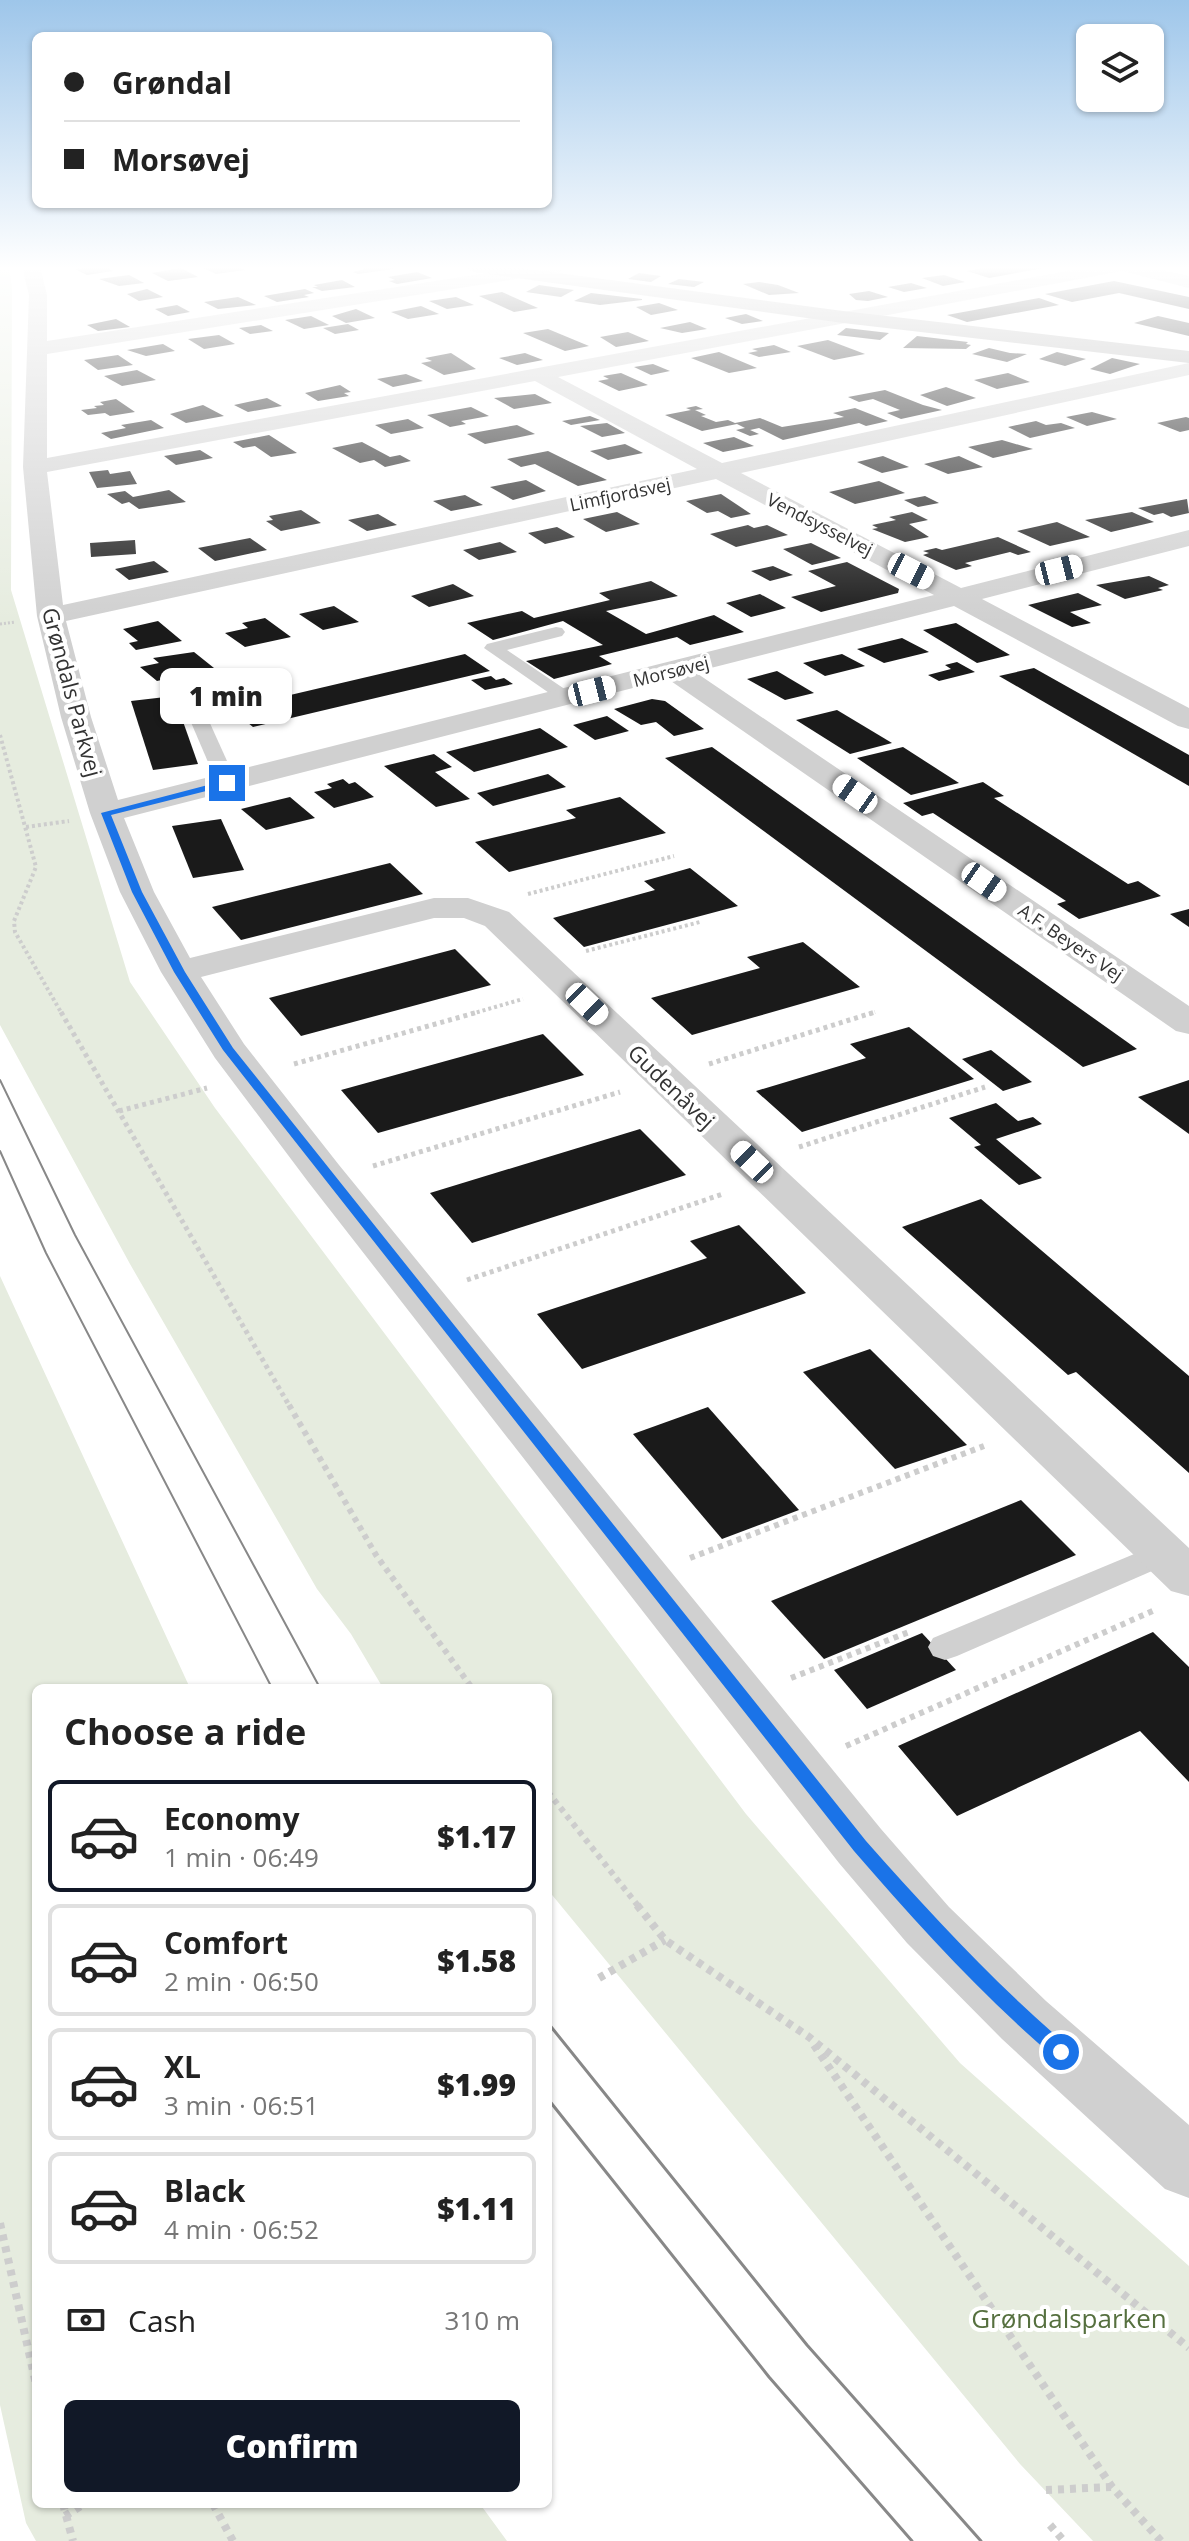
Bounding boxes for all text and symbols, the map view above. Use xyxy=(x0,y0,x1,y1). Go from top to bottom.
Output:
map controls xyxy=(1076,24,1164,112)
button: layers xyxy=(1076,24,1164,112)
text: Grøndal xyxy=(112,62,232,103)
text: Morsøvej xyxy=(112,139,250,180)
street label: Limfjordsvej xyxy=(567,472,673,516)
street label: Vendsysselvej xyxy=(763,487,877,561)
car xyxy=(884,549,938,593)
car xyxy=(1033,553,1085,587)
street label: Grøndals Parkvej xyxy=(36,604,110,780)
street label: Morsøvej xyxy=(631,650,711,692)
callout: 1 min xyxy=(161,667,293,723)
car xyxy=(566,674,618,708)
text: 1 min xyxy=(189,678,263,714)
route end xyxy=(209,765,245,801)
car xyxy=(828,770,882,818)
car xyxy=(957,858,1011,906)
street label: A.F. Beyers Vej xyxy=(1014,898,1128,986)
car xyxy=(561,979,613,1029)
street label: Gudenåvej xyxy=(622,1037,722,1135)
car xyxy=(726,1137,778,1187)
text: Choose a ride xyxy=(64,1707,306,1756)
text: Economy xyxy=(164,1798,300,1839)
icon: car xyxy=(68,1800,140,1872)
text: $1.17 xyxy=(437,1816,516,1857)
text: 1 min · 06:49 xyxy=(164,1839,319,1875)
text: Comfort xyxy=(164,1922,288,1963)
icon: car xyxy=(68,1924,140,1996)
text: $1.58 xyxy=(437,1940,516,1981)
text: 2 min · 06:50 xyxy=(164,1963,319,1999)
route start xyxy=(1043,2034,1079,2070)
text: XL xyxy=(164,2046,201,2087)
icon: car xyxy=(68,2048,140,2120)
text: $1.99 xyxy=(437,2064,516,2105)
text: 3 min · 06:51 xyxy=(164,2087,319,2123)
text: Black xyxy=(164,2170,245,2211)
icon: car xyxy=(68,2172,140,2244)
text: $1.11 xyxy=(437,2188,516,2229)
text: 4 min · 06:52 xyxy=(164,2211,319,2247)
icon: cash xyxy=(64,2298,108,2342)
text: Cash xyxy=(128,2300,196,2341)
park label: Grøndalsparken xyxy=(971,2300,1167,2336)
text: 310 m xyxy=(445,2302,520,2338)
button: Confirm xyxy=(64,2400,520,2492)

